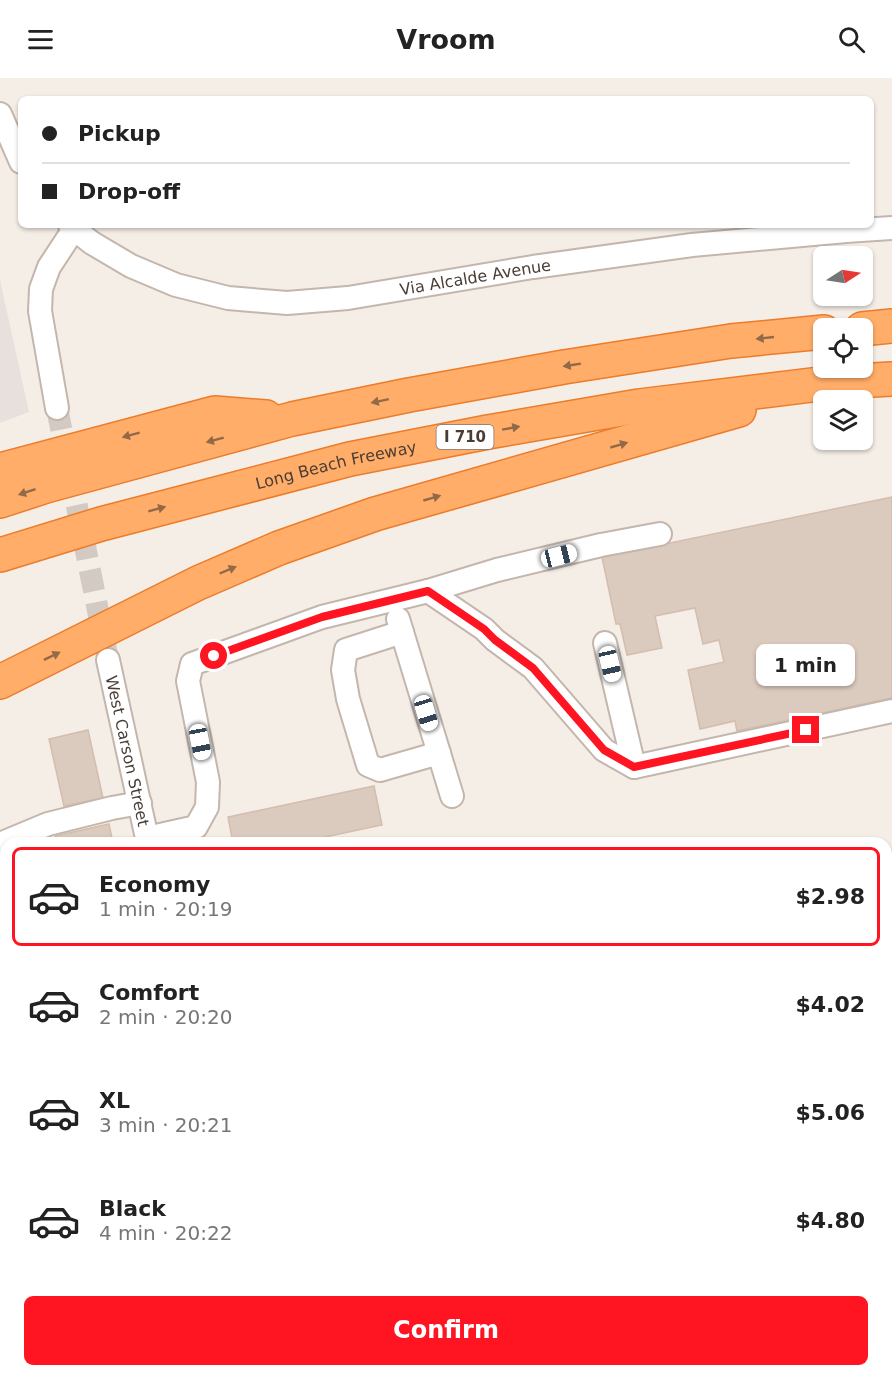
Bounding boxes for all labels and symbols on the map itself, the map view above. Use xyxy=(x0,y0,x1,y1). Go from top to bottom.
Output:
north arrow xyxy=(813,246,873,306)
street label: Via Alcalde Avenue xyxy=(398,256,552,299)
one-way arrow xyxy=(756,333,775,343)
one-way arrow xyxy=(563,361,582,370)
one-way arrow xyxy=(371,396,390,406)
one-way arrow xyxy=(502,424,521,433)
road number: I 710 xyxy=(436,425,494,449)
one-way arrow xyxy=(122,431,141,441)
one-way arrow xyxy=(206,436,224,445)
street label: Long Beach Freeway xyxy=(253,437,418,493)
one-way arrow xyxy=(610,439,628,449)
one-way arrow xyxy=(18,488,36,497)
one-way arrow xyxy=(423,493,441,502)
one-way arrow xyxy=(149,504,167,513)
car xyxy=(539,543,579,569)
one-way arrow xyxy=(219,565,237,575)
route start xyxy=(200,642,227,669)
callout: 1 min xyxy=(756,643,856,685)
car xyxy=(597,644,623,684)
one-way arrow xyxy=(44,651,61,660)
street label: West Carson Street xyxy=(102,674,153,828)
car xyxy=(412,693,440,733)
route end xyxy=(792,716,819,743)
car xyxy=(188,723,212,761)

